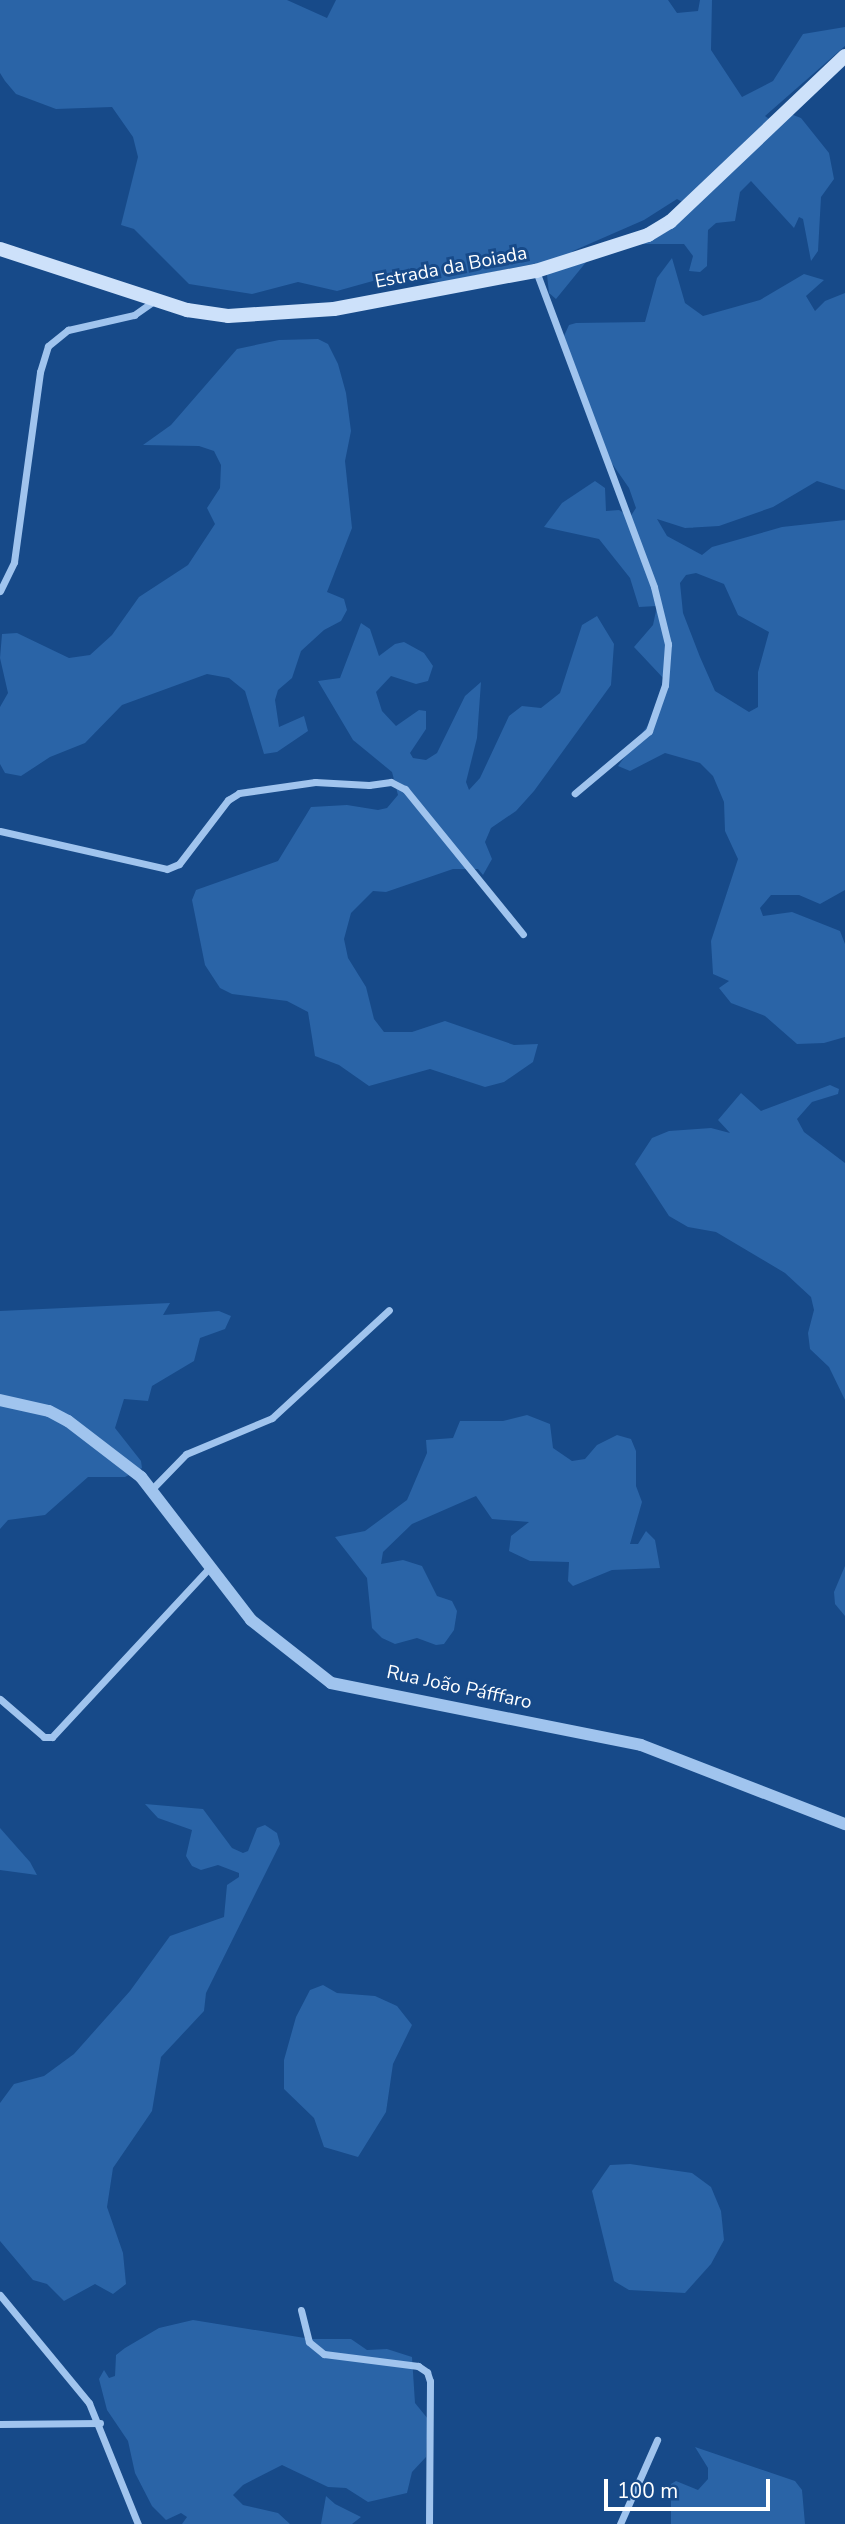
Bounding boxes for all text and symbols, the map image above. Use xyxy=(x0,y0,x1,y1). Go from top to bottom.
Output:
street label: Estrada da Boiada xyxy=(373,242,529,294)
street label: Rua João Páfffaro xyxy=(384,1661,534,1715)
scale bar xyxy=(607,2464,773,2508)
text: 100 m xyxy=(617,2477,678,2505)

